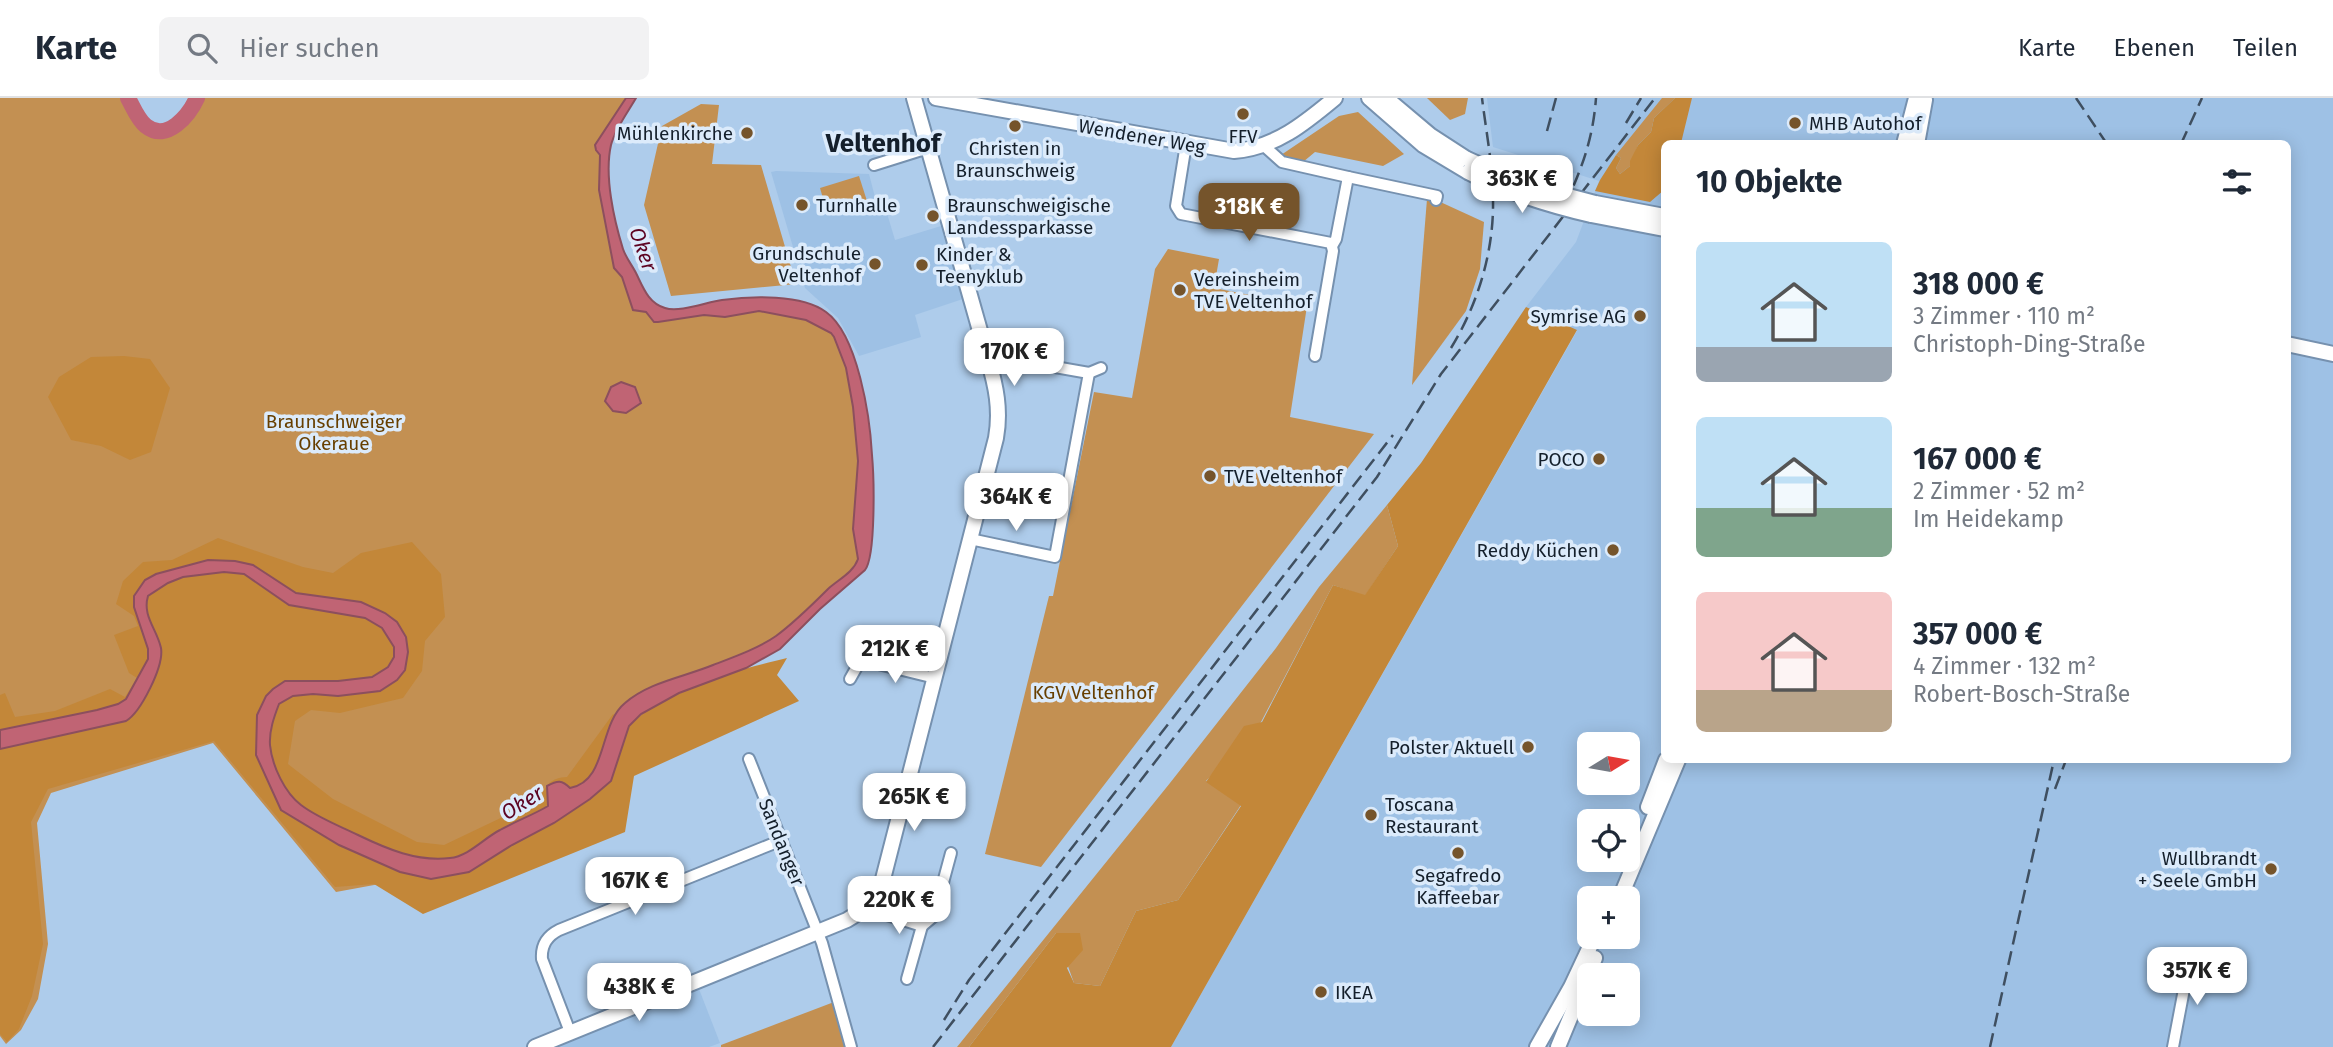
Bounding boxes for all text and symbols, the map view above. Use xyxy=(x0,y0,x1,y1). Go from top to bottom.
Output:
search box xyxy=(159,17,649,80)
text: Karte xyxy=(35,28,117,68)
icon: search xyxy=(183,29,221,67)
text: Hier suchen xyxy=(239,33,380,64)
text: Karte xyxy=(2018,34,2076,62)
text: Ebenen xyxy=(2114,34,2195,62)
text: Teilen xyxy=(2233,34,2298,62)
marker: FFV xyxy=(1235,106,1251,122)
place label: MHB Autohof xyxy=(1809,112,1923,135)
street label: Wendener Weg xyxy=(1077,114,1207,159)
marker: MHB Autohof xyxy=(1787,115,1803,131)
marker: Christen in Braunschweig xyxy=(1007,118,1023,134)
place label: Mühlenkirche xyxy=(617,122,733,145)
marker: Mühlenkirche xyxy=(739,125,755,141)
place label: FFV xyxy=(1228,125,1258,148)
district label: Veltenhof xyxy=(825,128,943,159)
place label: Christen in Braunschweig xyxy=(955,137,1075,182)
pin: 363K € xyxy=(1465,156,1579,215)
icon: filters xyxy=(2218,163,2256,201)
text: 363K € xyxy=(1487,164,1557,192)
text: 10 Objekte xyxy=(1696,164,1842,200)
pin: 318K € xyxy=(1192,184,1306,243)
text: 318K € xyxy=(1214,192,1284,220)
place label: Turnhalle xyxy=(816,194,897,217)
place label: Braunschweigische Landessparkasse xyxy=(947,194,1111,239)
marker: Turnhalle xyxy=(794,197,810,213)
marker: Braunschweigische Landessparkasse xyxy=(925,208,941,224)
water label: Oker xyxy=(623,224,663,275)
place label: Grundschule Veltenhof xyxy=(752,242,863,287)
place label: Kinder & Teenyklub xyxy=(936,243,1023,288)
marker: Grundschule Veltenhof xyxy=(867,256,883,272)
marker: Kinder & Teenyklub xyxy=(914,257,930,273)
text: 318 000 € xyxy=(1913,266,2044,302)
place label: Vereinsheim TVE Veltenhof xyxy=(1194,268,1314,313)
icon: home xyxy=(1752,270,1836,354)
marker: Vereinsheim TVE Veltenhof xyxy=(1172,282,1188,298)
text: 3 Zimmer · 110 m² xyxy=(1913,302,2095,330)
place label: Symrise AG xyxy=(1531,305,1626,328)
marker: Symrise AG xyxy=(1632,308,1648,324)
pin: 170K € xyxy=(957,328,1071,388)
text: Christoph-Ding-Straße xyxy=(1913,330,2145,358)
text: 170K € xyxy=(980,337,1048,365)
park label: Braunschweiger Okeraue xyxy=(266,410,403,455)
text: 167 000 € xyxy=(1913,441,2042,477)
icon: home xyxy=(1752,445,1836,529)
place label: POCO xyxy=(1537,448,1585,471)
marker: POCO xyxy=(1591,451,1607,467)
place label: TVE Veltenhof xyxy=(1224,465,1344,488)
marker: TVE Veltenhof xyxy=(1202,468,1218,484)
pin: 364K € xyxy=(959,474,1073,533)
text: 2 Zimmer · 52 m² xyxy=(1913,477,2085,505)
text: 364K € xyxy=(980,482,1052,510)
text: Im Heidekamp xyxy=(1913,505,2064,533)
place label: Reddy Küchen xyxy=(1477,539,1599,562)
marker: Reddy Küchen xyxy=(1605,542,1621,558)
text: 357 000 € xyxy=(1913,616,2042,652)
icon: home xyxy=(1752,620,1836,704)
pin: 212K € xyxy=(838,626,952,685)
text: 212K € xyxy=(861,634,929,662)
text: 4 Zimmer · 132 m² xyxy=(1913,652,2096,680)
text: Robert-Bosch-Straße xyxy=(1913,680,2130,708)
park label: KGV Veltenhof xyxy=(1032,681,1155,704)
north arrow xyxy=(1577,732,1640,794)
map controls xyxy=(1577,732,1640,1026)
place label: Polster Aktuell xyxy=(1389,736,1514,759)
marker: Polster Aktuell xyxy=(1520,739,1536,755)
pin: 265K € xyxy=(857,774,971,833)
water label: Oker xyxy=(496,780,549,826)
text: 265K € xyxy=(879,782,949,810)
place label: Toscana Restaurant xyxy=(1385,793,1479,838)
street label: Sandanger xyxy=(754,795,810,890)
marker: Toscana Restaurant xyxy=(1363,807,1379,823)
button: locate xyxy=(1577,809,1640,872)
marker: Segafredo Kaffeebar xyxy=(1450,845,1466,861)
place label: Wullbrandt + Seele GmbH xyxy=(2138,847,2257,892)
pin: 167K € xyxy=(578,858,692,917)
marker: Wullbrandt + Seele GmbH xyxy=(2263,861,2279,877)
place label: Segafredo Kaffeebar xyxy=(1415,864,1501,909)
text: 167K € xyxy=(601,866,669,894)
pin: 220K € xyxy=(842,876,956,936)
text: 220K € xyxy=(864,885,934,913)
button: + xyxy=(1577,886,1640,949)
pin: 357K € xyxy=(2140,948,2254,1007)
text: 357K € xyxy=(2163,956,2231,984)
button: − xyxy=(1577,963,1640,1026)
pin: 438K € xyxy=(582,964,696,1023)
text: 438K € xyxy=(603,972,675,1000)
place label: IKEA xyxy=(1335,981,1373,1004)
marker: IKEA xyxy=(1313,984,1329,1000)

